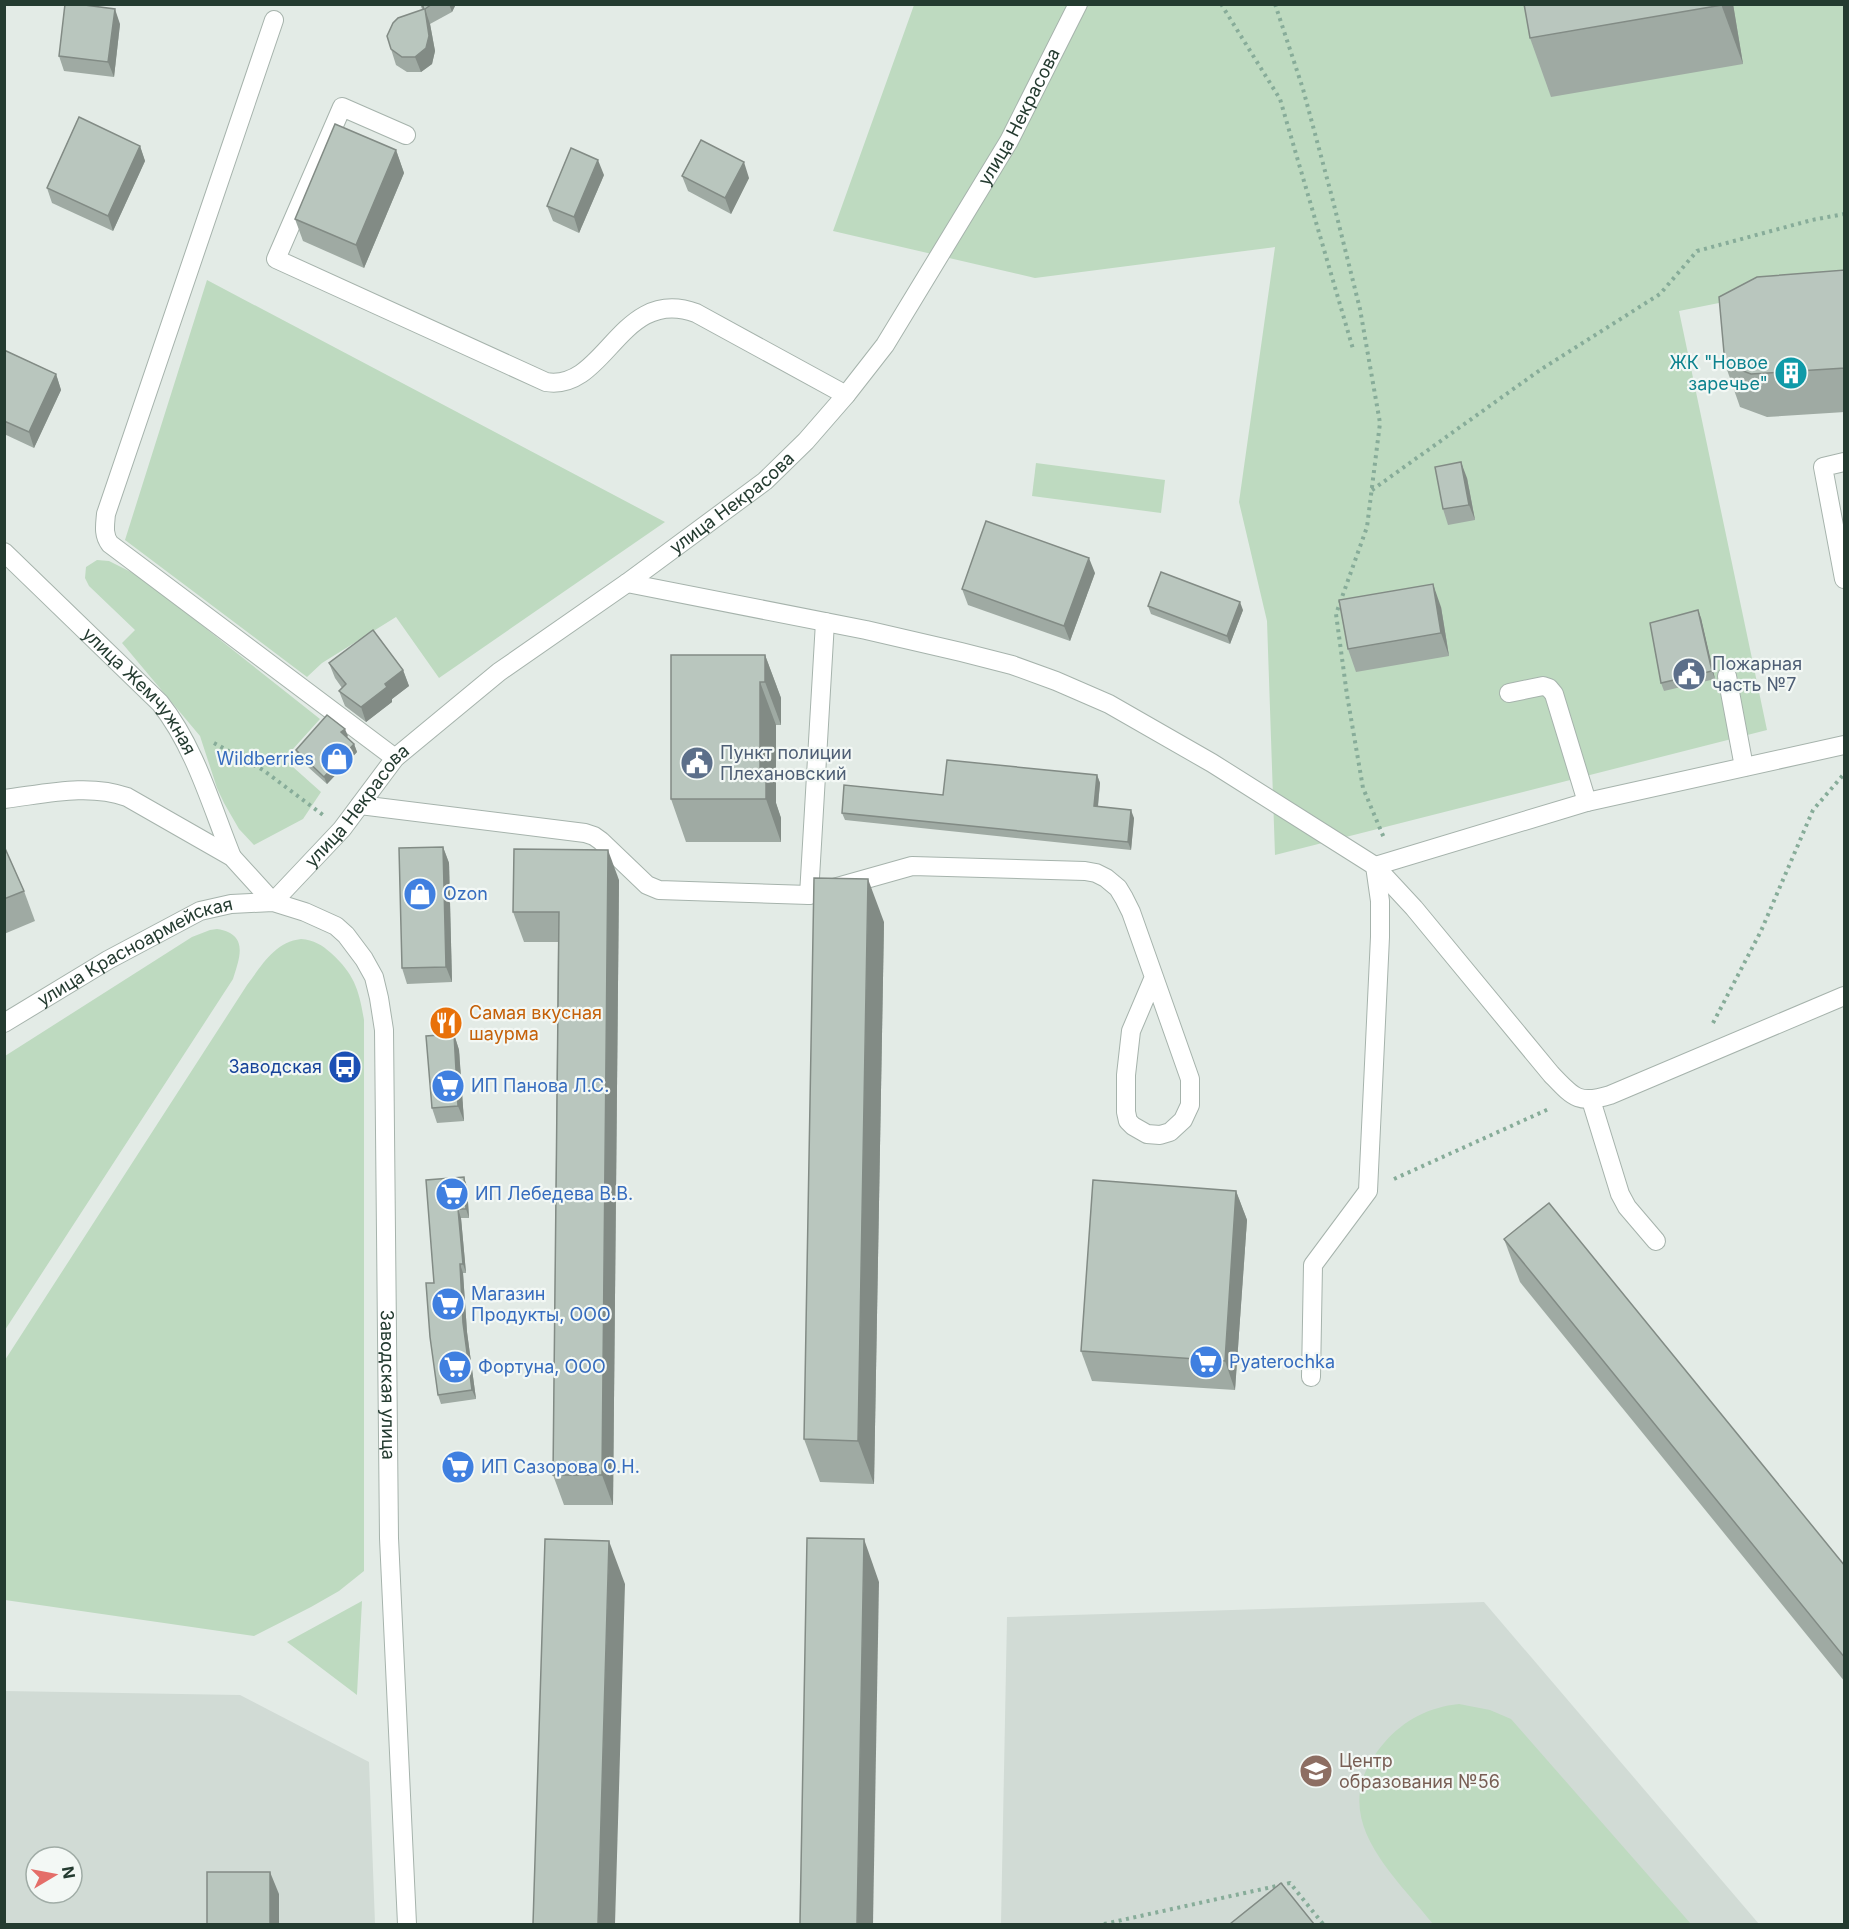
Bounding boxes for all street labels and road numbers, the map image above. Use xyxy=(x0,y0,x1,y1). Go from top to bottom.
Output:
street label: улица Некрасова xyxy=(974,45,1064,189)
street label: улица Некрасова xyxy=(665,447,798,558)
street label: улица Жемчужная xyxy=(79,623,201,758)
street label: улица Некрасова xyxy=(301,740,413,871)
street label: улица Красноармейская xyxy=(33,893,235,1010)
street label: Заводская улица xyxy=(377,1310,399,1460)

